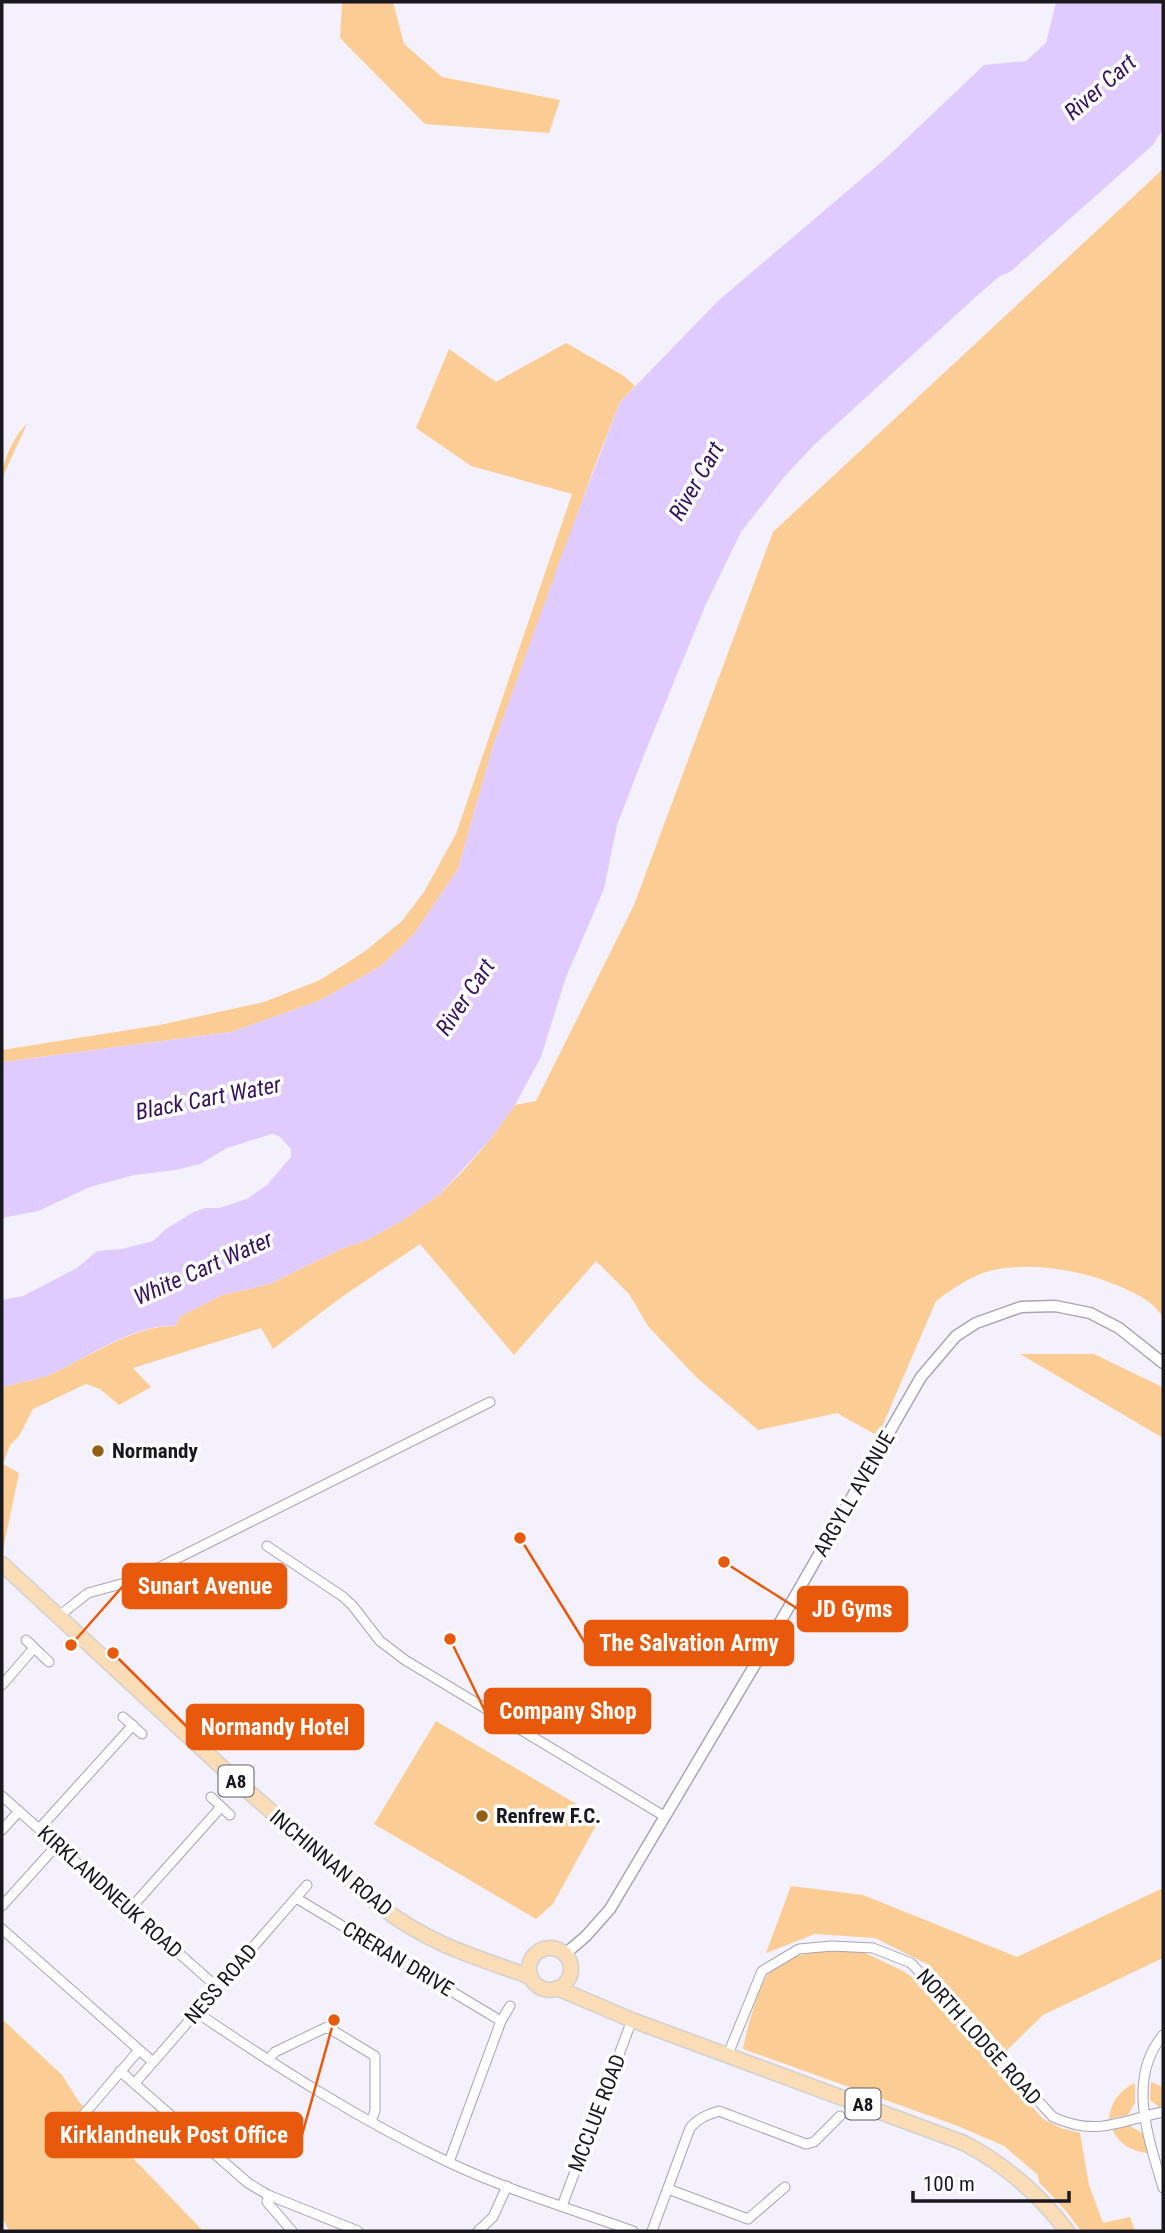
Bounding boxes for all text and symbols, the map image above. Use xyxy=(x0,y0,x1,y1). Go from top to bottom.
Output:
water label: River Cart xyxy=(1059,49,1142,126)
water label: River Cart xyxy=(663,437,730,525)
water label: River Cart xyxy=(430,954,501,1041)
water label: Black Cart Water xyxy=(133,1071,284,1126)
water label: White Cart Water xyxy=(130,1225,278,1311)
street label: ARGYLL AVENUE xyxy=(809,1427,899,1561)
place label: Normandy xyxy=(112,1439,198,1463)
marker: Normandy xyxy=(90,1443,106,1459)
callout: Sunart Avenue xyxy=(123,1564,286,1608)
text: Sunart Avenue xyxy=(138,1573,272,1600)
callout: JD Gyms xyxy=(798,1587,907,1631)
text: JD Gyms xyxy=(812,1596,892,1623)
callout: The Salvation Army xyxy=(585,1621,793,1665)
text: The Salvation Army xyxy=(599,1630,780,1657)
callout: Company Shop xyxy=(485,1689,650,1733)
text: Company Shop xyxy=(499,1698,637,1725)
callout: Normandy Hotel xyxy=(187,1705,363,1749)
text: Normandy Hotel xyxy=(201,1714,349,1741)
road number: A8 xyxy=(218,1765,254,1796)
place label: Renfrew F.C. xyxy=(496,1804,601,1828)
street label: INCHINNAN ROAD xyxy=(265,1805,397,1921)
marker: Renfrew F.C. xyxy=(474,1808,490,1824)
street label: KIRKLANDNEUK ROAD xyxy=(33,1821,187,1963)
street label: CRERAN DRIVE xyxy=(338,1916,458,2002)
street label: NESS ROAD xyxy=(180,1939,262,2029)
street label: NORTH LODGE ROAD xyxy=(912,1964,1046,2110)
street label: MCCLUE ROAD xyxy=(564,2051,630,2175)
road number: A8 xyxy=(846,2088,880,2120)
callout: Kirklandneuk Post Office xyxy=(46,2113,302,2157)
text: Kirklandneuk Post Office xyxy=(60,2122,288,2149)
scale bar xyxy=(913,2160,1069,2204)
text: 100 m xyxy=(923,2172,975,2196)

